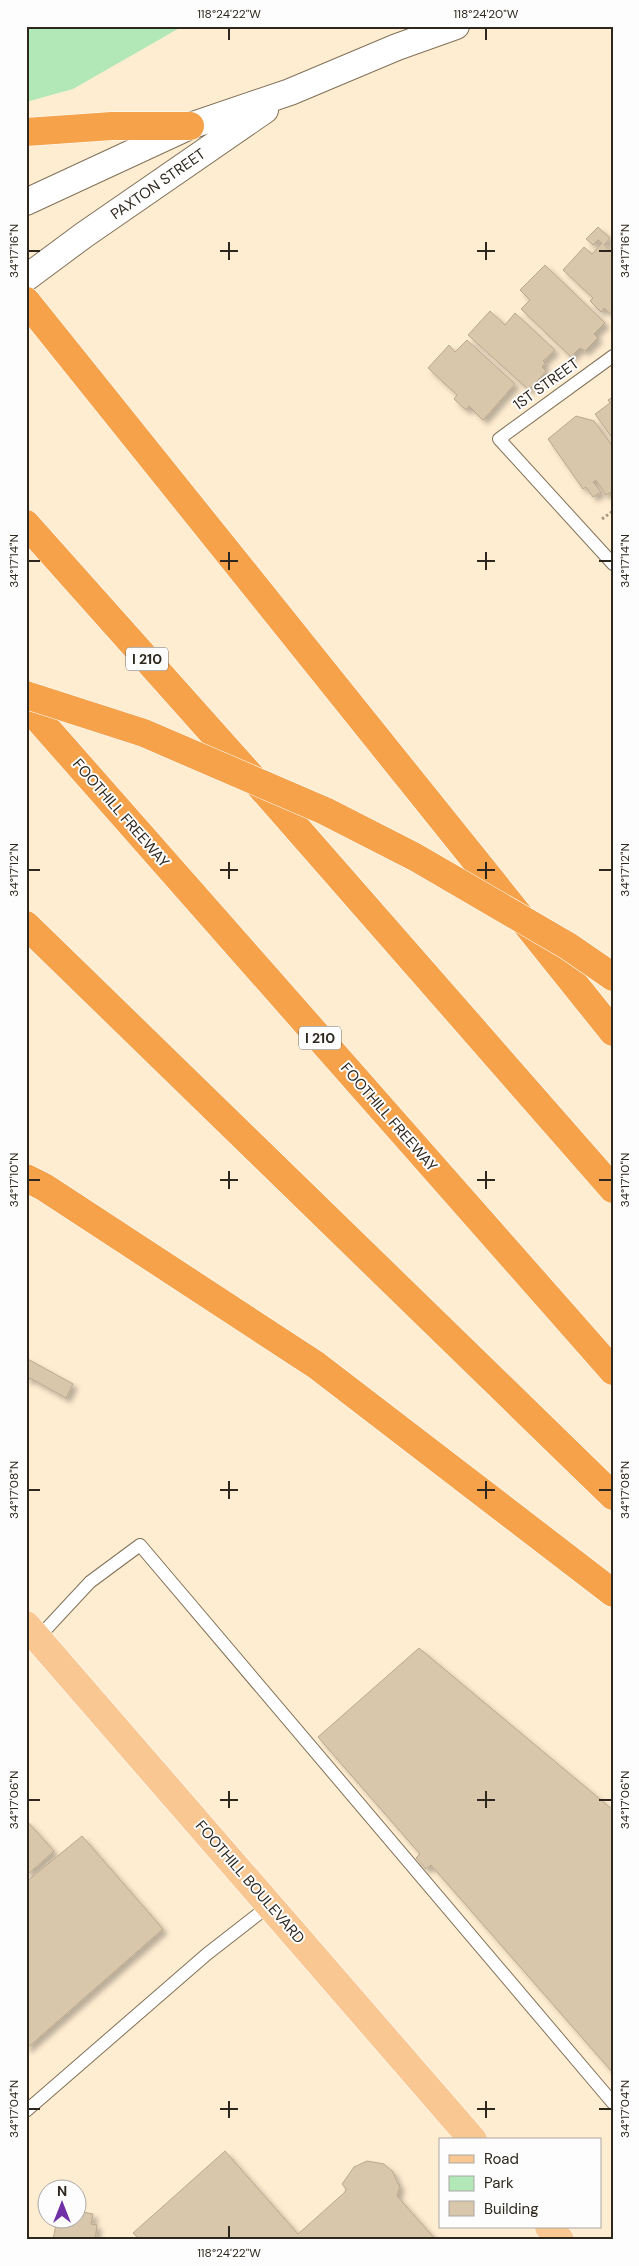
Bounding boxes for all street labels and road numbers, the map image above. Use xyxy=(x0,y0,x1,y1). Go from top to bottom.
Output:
street label: PAXTON STREET xyxy=(107,144,209,224)
street label: 1ST STREET xyxy=(509,353,583,415)
road number: I 210 xyxy=(126,648,168,671)
street label: FOOTHILL FREEWAY xyxy=(68,755,174,872)
road number: I 210 xyxy=(299,1026,341,1050)
street label: FOOTHILL FREEWAY xyxy=(336,1059,442,1176)
street label: FOOTHILL BOULEVARD xyxy=(191,1816,309,1948)

